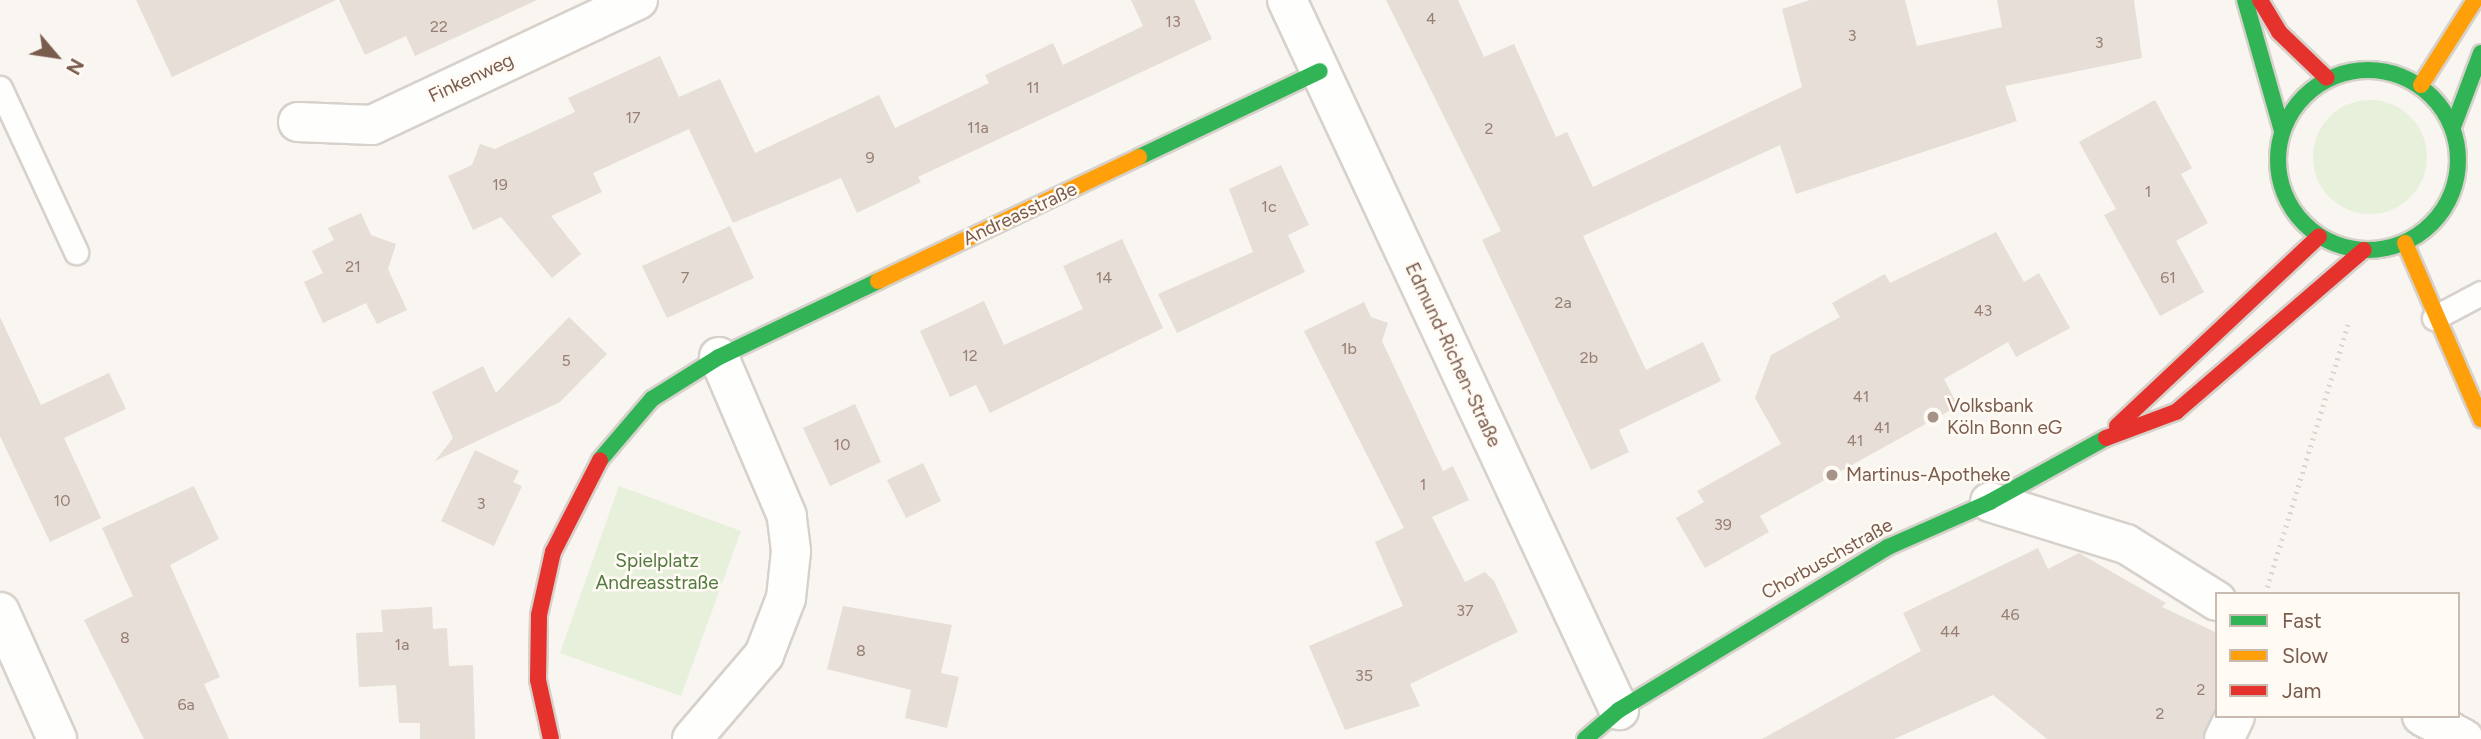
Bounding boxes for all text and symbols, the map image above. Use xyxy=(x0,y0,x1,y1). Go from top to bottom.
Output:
house number: 4 xyxy=(1426,9,1436,29)
house number: 13 xyxy=(1165,12,1181,32)
house number: 22 xyxy=(430,17,448,37)
north arrow xyxy=(21,21,91,91)
house number: 3 xyxy=(1848,26,1856,46)
house number: 3 xyxy=(2095,33,2103,53)
street label: Finkenweg xyxy=(425,48,517,108)
text: N xyxy=(61,54,88,78)
house number: 11 xyxy=(1026,78,1040,98)
house number: 17 xyxy=(625,108,641,128)
house number: 11a xyxy=(967,118,989,138)
house number: 2 xyxy=(1485,119,1493,139)
house number: 9 xyxy=(865,148,875,168)
house number: 19 xyxy=(492,175,508,195)
street label: Andreasstraße xyxy=(959,178,1081,250)
house number: 1 xyxy=(2145,182,2151,202)
house number: 1c xyxy=(1261,197,1277,217)
house number: 21 xyxy=(345,257,361,277)
street label: Edmund-Richen-Straße xyxy=(1400,259,1506,451)
house number: 7 xyxy=(681,268,689,288)
house number: 14 xyxy=(1096,268,1112,288)
house number: 61 xyxy=(2160,268,2176,288)
house number: 2a xyxy=(1554,293,1572,313)
house number: 43 xyxy=(1974,301,1992,321)
house number: 1b xyxy=(1341,339,1357,359)
house number: 12 xyxy=(962,346,978,366)
house number: 2b xyxy=(1580,348,1598,368)
house number: 5 xyxy=(561,351,571,371)
house number: 41 xyxy=(1853,387,1869,407)
place label: Volksbank Köln Bonn eG xyxy=(1947,395,2062,439)
marker: Volksbank Köln Bonn eG xyxy=(1925,409,1941,425)
house number: 41 xyxy=(1874,418,1890,438)
house number: 41 xyxy=(1847,431,1863,451)
house number: 10 xyxy=(834,435,850,455)
place label: Martinus-Apotheke xyxy=(1846,464,2010,486)
marker: Martinus-Apotheke xyxy=(1824,467,1840,483)
house number: 1 xyxy=(1420,475,1426,495)
house number: 10 xyxy=(54,491,70,511)
house number: 3 xyxy=(477,494,485,514)
street label: Chorbuschstraße xyxy=(1757,514,1897,604)
house number: 39 xyxy=(1714,515,1732,535)
park label: Spielplatz Andreasstraße xyxy=(595,550,719,594)
legend xyxy=(2215,592,2460,718)
house number: 37 xyxy=(1456,601,1474,621)
house number: 46 xyxy=(2001,605,2019,625)
text: Fast xyxy=(2282,608,2322,633)
house number: 44 xyxy=(1940,622,1960,642)
house number: 8 xyxy=(120,628,130,648)
house number: 1a xyxy=(395,635,409,655)
house number: 8 xyxy=(856,641,866,661)
text: Slow xyxy=(2282,643,2328,668)
house number: 35 xyxy=(1355,666,1373,686)
text: Jam xyxy=(2282,678,2321,703)
house number: 2 xyxy=(2197,680,2205,700)
house number: 6a xyxy=(177,695,195,715)
house number: 2 xyxy=(2156,704,2164,724)

